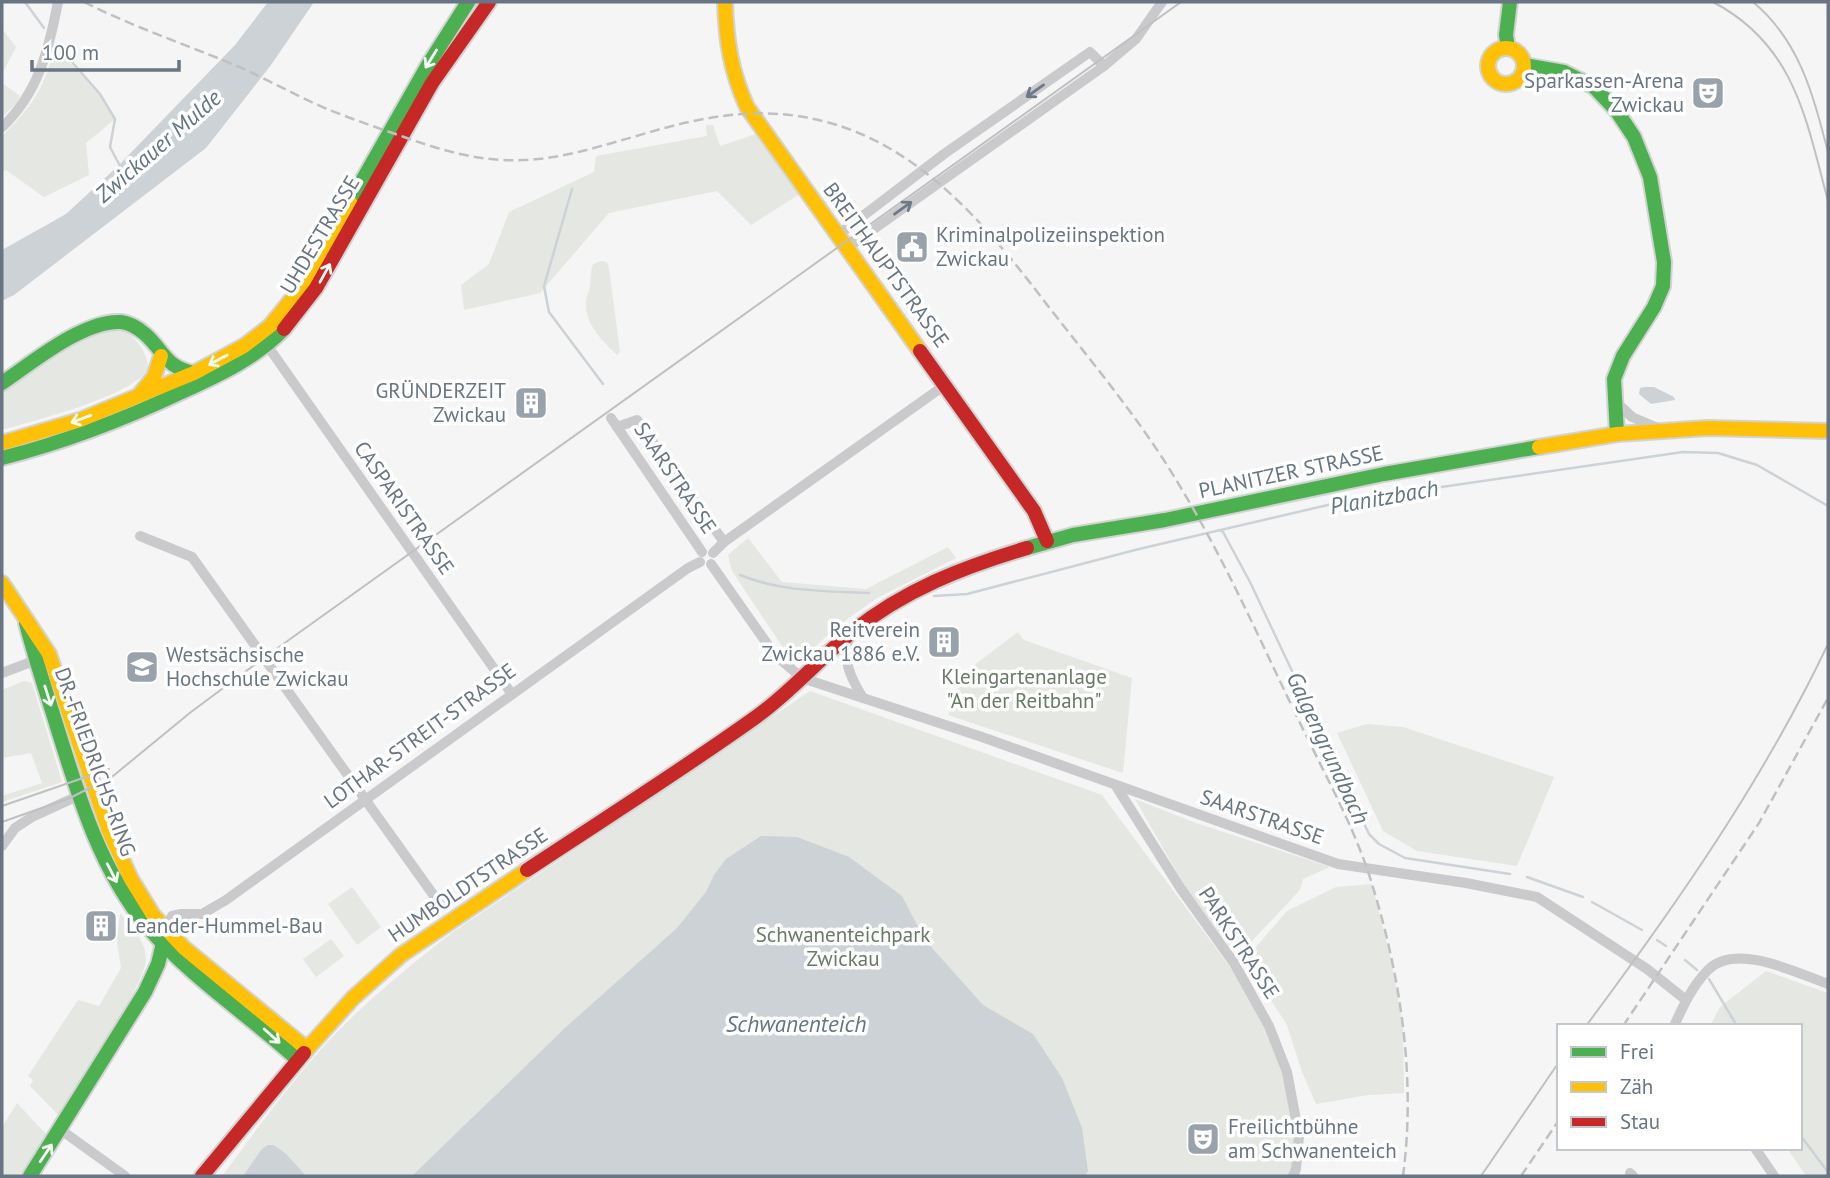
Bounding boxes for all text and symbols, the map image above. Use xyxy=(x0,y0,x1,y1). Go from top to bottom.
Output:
scale bar xyxy=(32,28,178,72)
text: 100 m xyxy=(42,39,99,66)
one-way arrow xyxy=(424,49,438,69)
place label: Sparkassen-Arena Zwickau xyxy=(1524,67,1684,118)
theatre icon: Sparkassen-Arena Zwickau xyxy=(1689,74,1727,112)
water label: Zwickauer Mulde xyxy=(88,83,227,209)
one-way arrow xyxy=(1025,84,1045,98)
street label: UHDESTRASSE xyxy=(274,171,365,299)
street label: BREITHAUPTSTRASSE xyxy=(817,177,955,353)
one-way arrow xyxy=(893,201,912,215)
place label: Kriminalpolizeiinspektion Zwickau xyxy=(936,221,1165,272)
public building icon: Kriminalpolizeiinspektion Zwickau xyxy=(893,228,931,266)
one-way arrow xyxy=(318,264,332,284)
one-way arrow xyxy=(208,354,229,367)
place label: GRÜNDERZEIT Zwickau xyxy=(375,377,506,428)
building icon: GRÜNDERZEIT Zwickau xyxy=(512,384,550,422)
one-way arrow xyxy=(71,414,93,427)
street label: SAARSTRASSE xyxy=(628,417,723,539)
street label: CASPARISTRASSE xyxy=(348,436,460,580)
street label: PLANITZER STRASSE xyxy=(1196,439,1386,504)
water label: Planitzbach xyxy=(1327,473,1440,520)
place label: Reitverein Zwickau 1886 e.V. xyxy=(761,616,920,667)
building icon: Reitverein Zwickau 1886 e.V. xyxy=(925,623,963,661)
place label: Westsächsische Hochschule Zwickau xyxy=(166,641,349,692)
school or university icon: Westsächsische Hochschule Zwickau xyxy=(123,648,161,686)
street label: LOTHAR-STREIT-STRASSE xyxy=(318,657,521,814)
park label: Kleingartenanlage "An der Reitbahn" xyxy=(941,663,1107,714)
street label: DR.-FRIEDRICHS-RING xyxy=(49,664,142,860)
water label: Galgengrundbach xyxy=(1281,667,1376,829)
one-way arrow xyxy=(43,685,56,707)
street label: SAARSTRASSE xyxy=(1197,783,1327,850)
street label: HUMBOLDTSTRASSE xyxy=(383,821,553,948)
one-way arrow xyxy=(106,862,120,883)
street label: PARKSTRASSE xyxy=(1193,881,1286,1004)
building icon: Leander-Hummel-Bau xyxy=(82,907,120,945)
place label: Leander-Hummel-Bau xyxy=(126,912,323,939)
park label: Schwanenteichpark Zwickau xyxy=(756,921,930,972)
water label: Schwanenteich xyxy=(726,1009,866,1038)
legend xyxy=(1557,1024,1802,1150)
one-way arrow xyxy=(263,1028,281,1044)
text: Frei xyxy=(1620,1038,1654,1065)
text: Zäh xyxy=(1620,1073,1653,1100)
text: Stau xyxy=(1620,1108,1660,1135)
place label: Freilichtbühne am Schwanenteich xyxy=(1228,1113,1397,1164)
theatre icon: Freilichtbühne am Schwanenteich xyxy=(1184,1120,1222,1158)
one-way arrow xyxy=(38,1144,53,1163)

